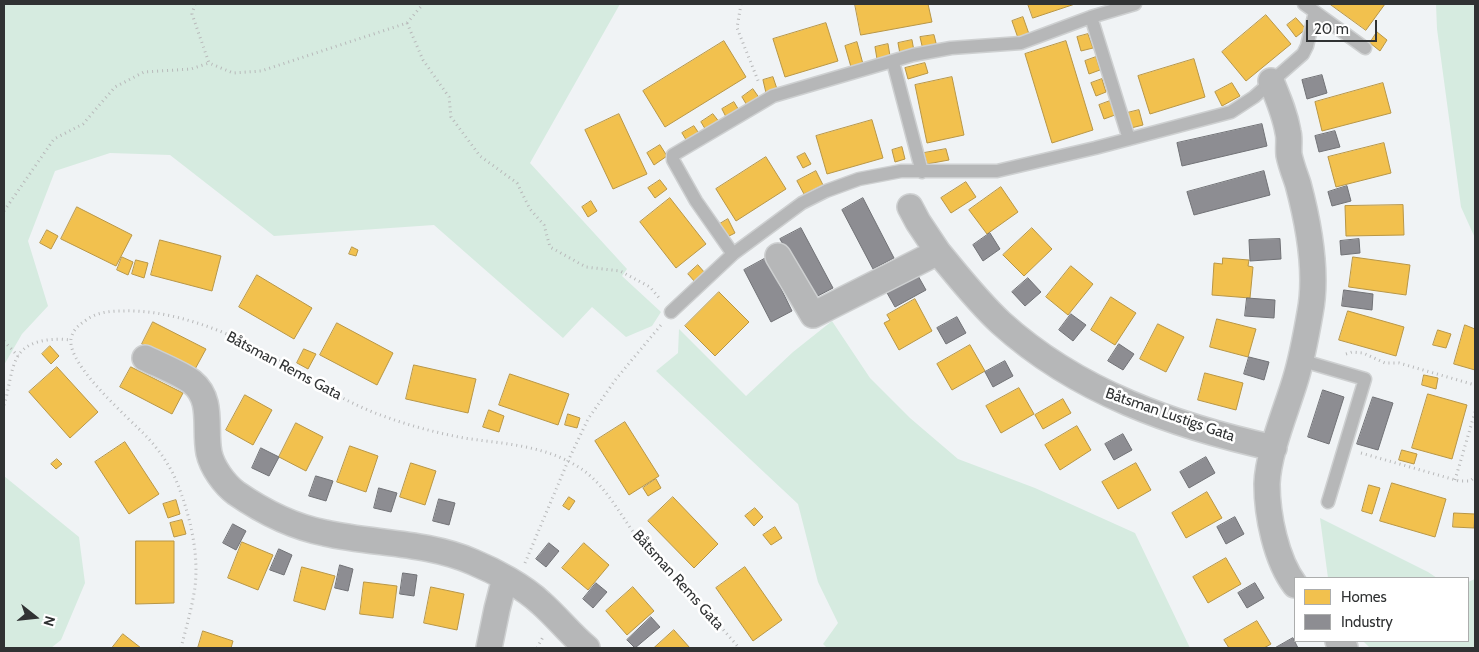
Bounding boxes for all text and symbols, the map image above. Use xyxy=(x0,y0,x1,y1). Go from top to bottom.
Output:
scale bar xyxy=(1309,10,1380,42)
text: 20 m xyxy=(1314,20,1349,38)
street label: Båtsman Rems Gata xyxy=(223,328,345,404)
street label: Båtsman Lustigs Gata xyxy=(1103,384,1237,446)
street label: Båtsman Rems Gata xyxy=(629,526,727,634)
legend xyxy=(1294,577,1469,642)
text: Homes xyxy=(1341,588,1387,606)
north arrow xyxy=(10,592,60,642)
text: Industry xyxy=(1341,613,1393,631)
text: N xyxy=(39,614,59,628)

